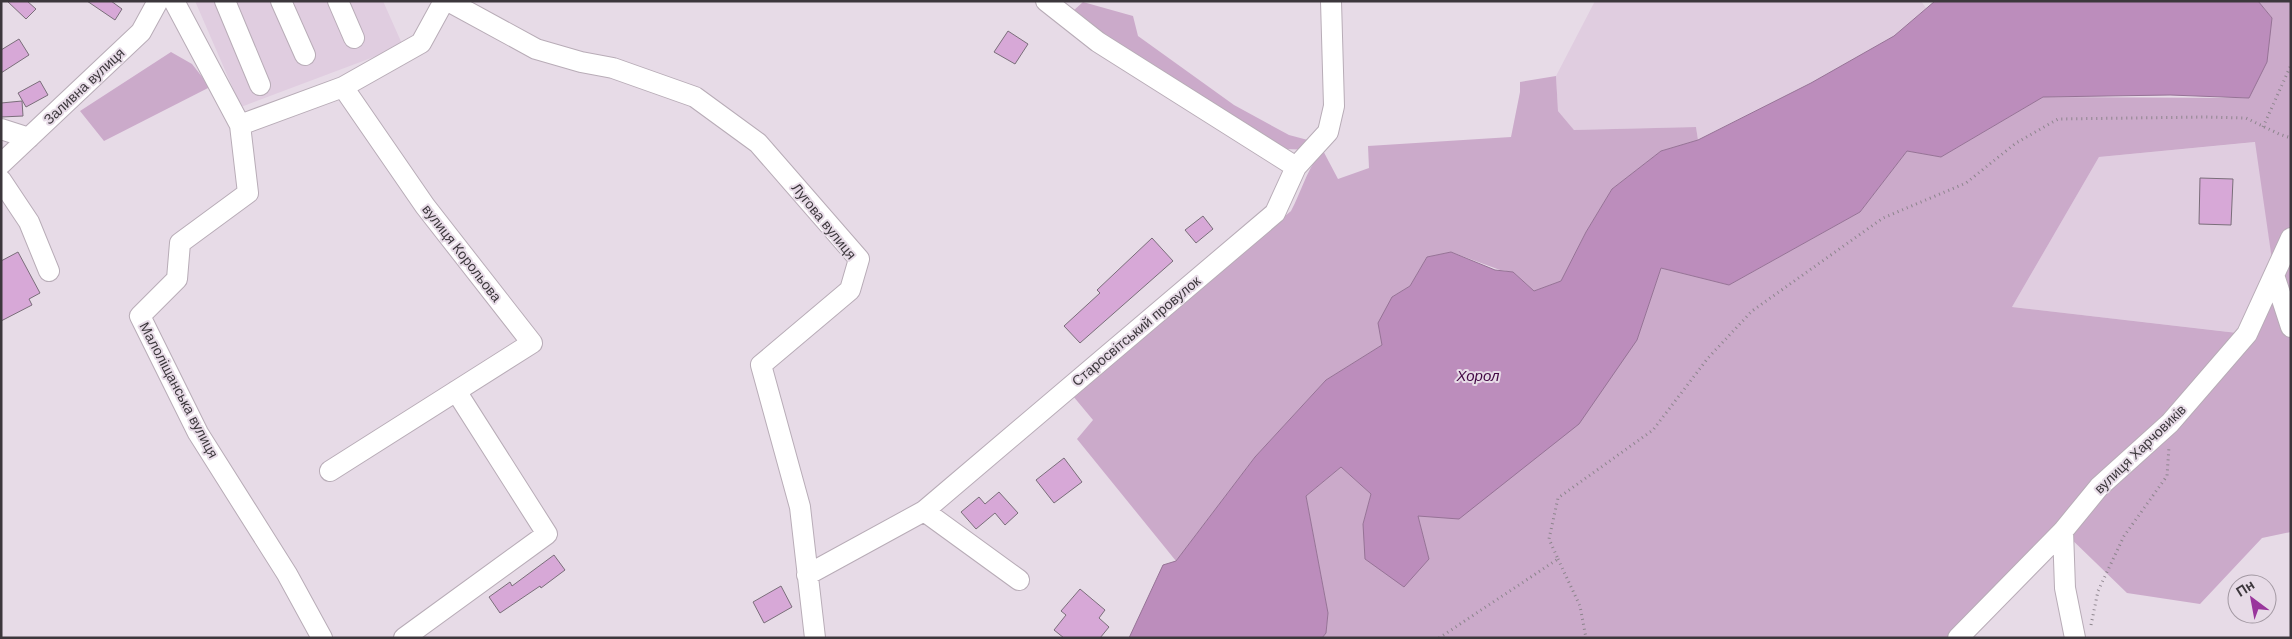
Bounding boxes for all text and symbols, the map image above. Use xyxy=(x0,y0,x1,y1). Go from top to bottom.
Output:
street label: Заливна вулиця xyxy=(40,45,128,127)
street label: Лугова вулиця xyxy=(788,180,860,262)
street label: вулиця Корольова xyxy=(419,201,505,305)
street label: Старосвітський провулок xyxy=(1069,272,1204,389)
street label: Малоліщанська вулиця xyxy=(136,319,222,461)
water label: Хорол xyxy=(1456,367,1500,384)
street label: вулиця Харчовиків xyxy=(2091,401,2189,497)
north arrow xyxy=(2227,574,2277,624)
text: Пн xyxy=(2233,576,2257,600)

